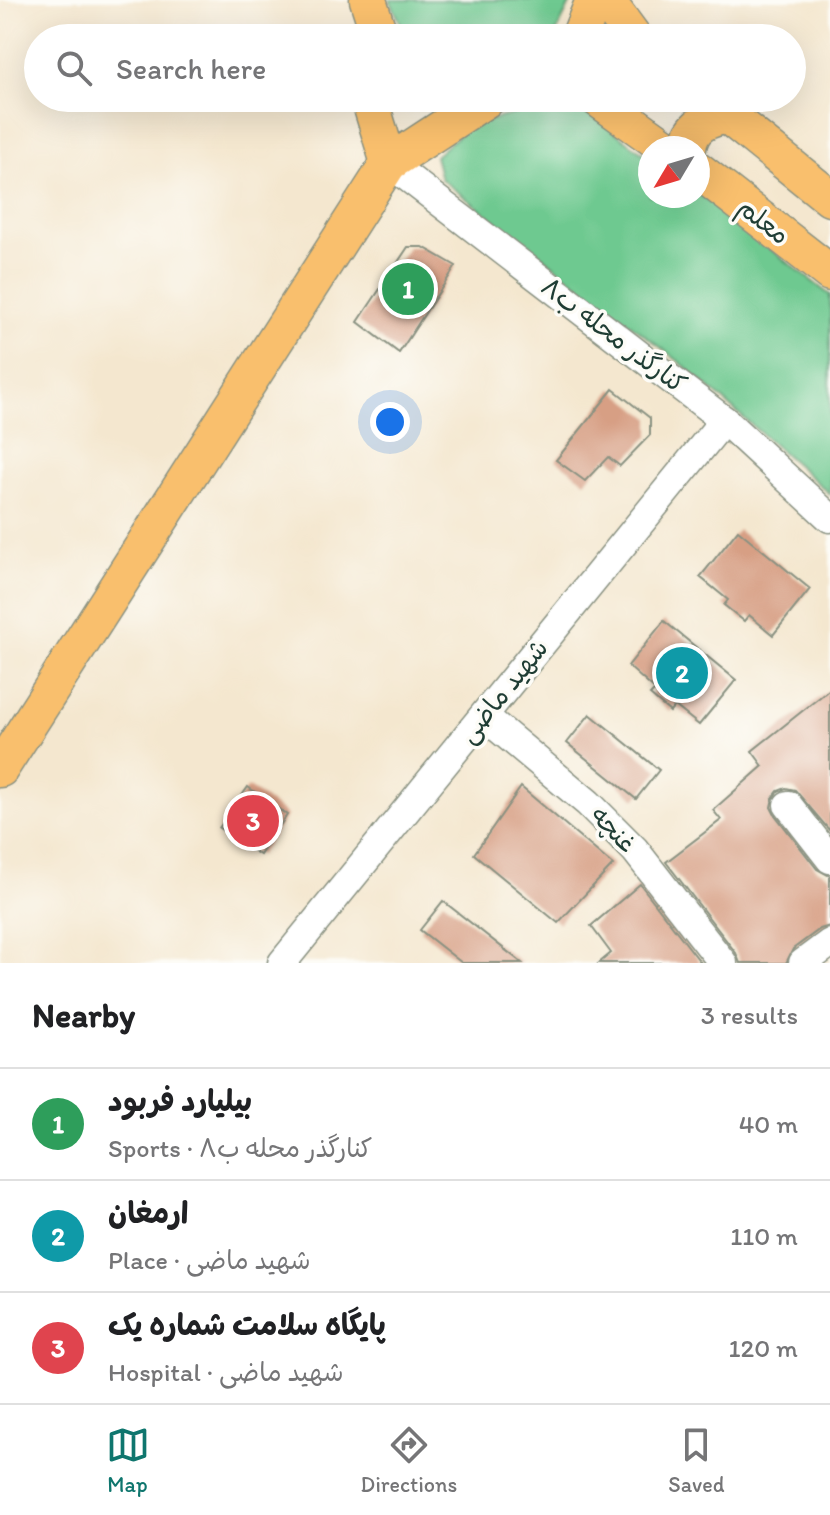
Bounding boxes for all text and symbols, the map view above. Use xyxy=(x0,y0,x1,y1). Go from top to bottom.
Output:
search box xyxy=(24,24,806,112)
icon: search xyxy=(52,46,96,90)
text: Search here xyxy=(116,50,266,87)
north arrow xyxy=(638,136,710,208)
street label: معلم xyxy=(729,191,796,254)
pin: 1 xyxy=(382,259,434,319)
street label: کنارگذر محله ب۸ xyxy=(535,270,693,400)
your location xyxy=(370,402,410,442)
street label: شهید ماضی xyxy=(451,632,555,750)
pin: 2 xyxy=(656,643,708,703)
pin: 3 xyxy=(227,791,279,851)
street label: غنچه xyxy=(584,799,644,859)
text: Nearby xyxy=(32,995,135,1036)
text: 3 results xyxy=(701,999,798,1031)
text: بیلیارد فربود xyxy=(108,1082,252,1119)
text: 1 xyxy=(52,1108,64,1140)
text: 40 m xyxy=(739,1108,798,1140)
text: Sports · کنارگذر محله ب۸ xyxy=(108,1132,372,1164)
text: ارمغان xyxy=(108,1194,189,1231)
text: 2 xyxy=(51,1220,65,1252)
text: 110 m xyxy=(730,1220,798,1252)
text: Place · شهید ماضی xyxy=(108,1244,311,1276)
text: پایگاه سلامت شماره یک xyxy=(108,1306,386,1343)
text: 3 xyxy=(51,1332,65,1364)
text: 120 m xyxy=(729,1332,798,1364)
text: Hospital · شهید ماضی xyxy=(108,1356,344,1388)
tab: Map xyxy=(106,1423,150,1498)
tab: Directions xyxy=(361,1423,457,1498)
tab: Saved xyxy=(668,1423,724,1498)

